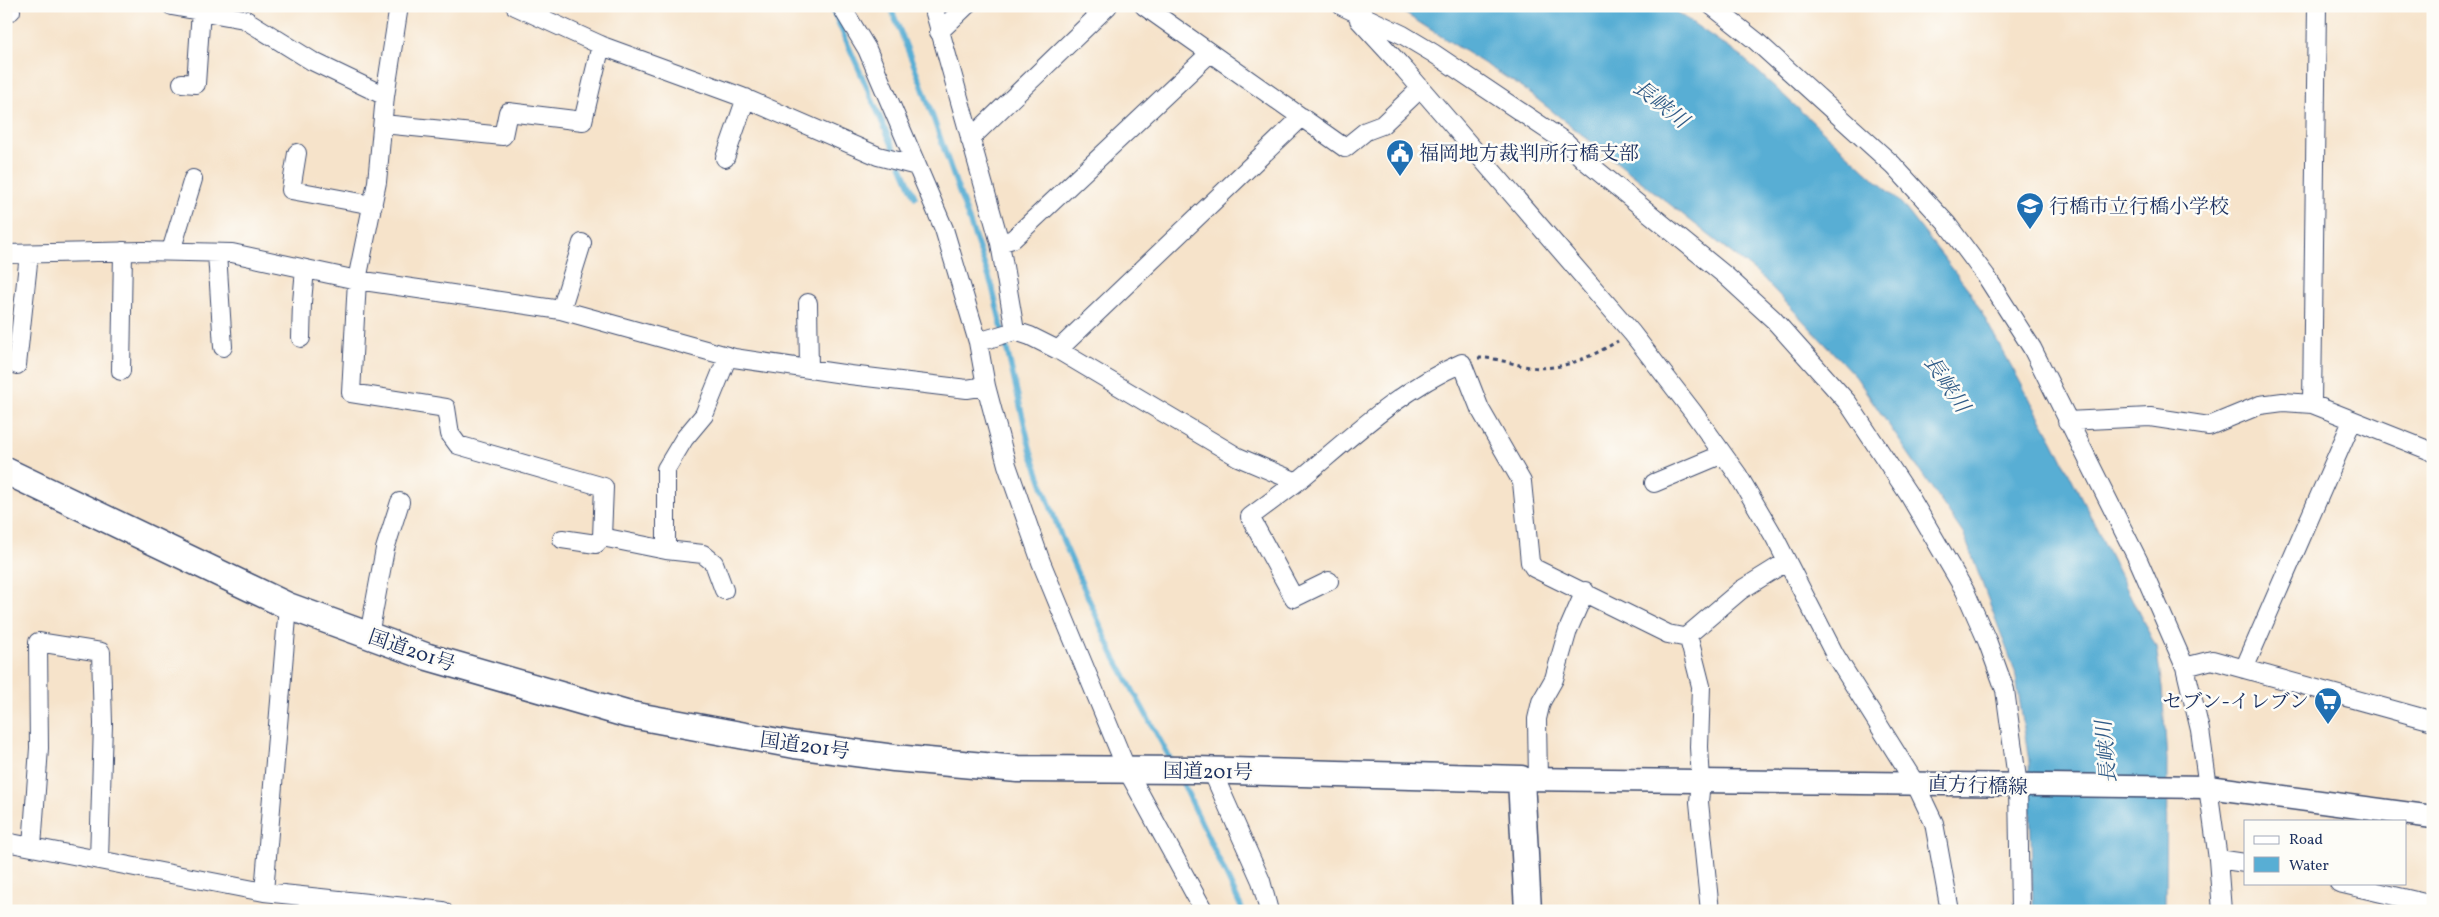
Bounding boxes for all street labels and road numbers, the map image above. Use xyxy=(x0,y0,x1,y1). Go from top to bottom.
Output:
street label: 国道201号 xyxy=(364,624,459,680)
street label: 国道201号 xyxy=(758,727,851,767)
street label: 国道201号 xyxy=(1163,758,1253,788)
street label: 直方行橋線 xyxy=(1927,771,2028,803)

